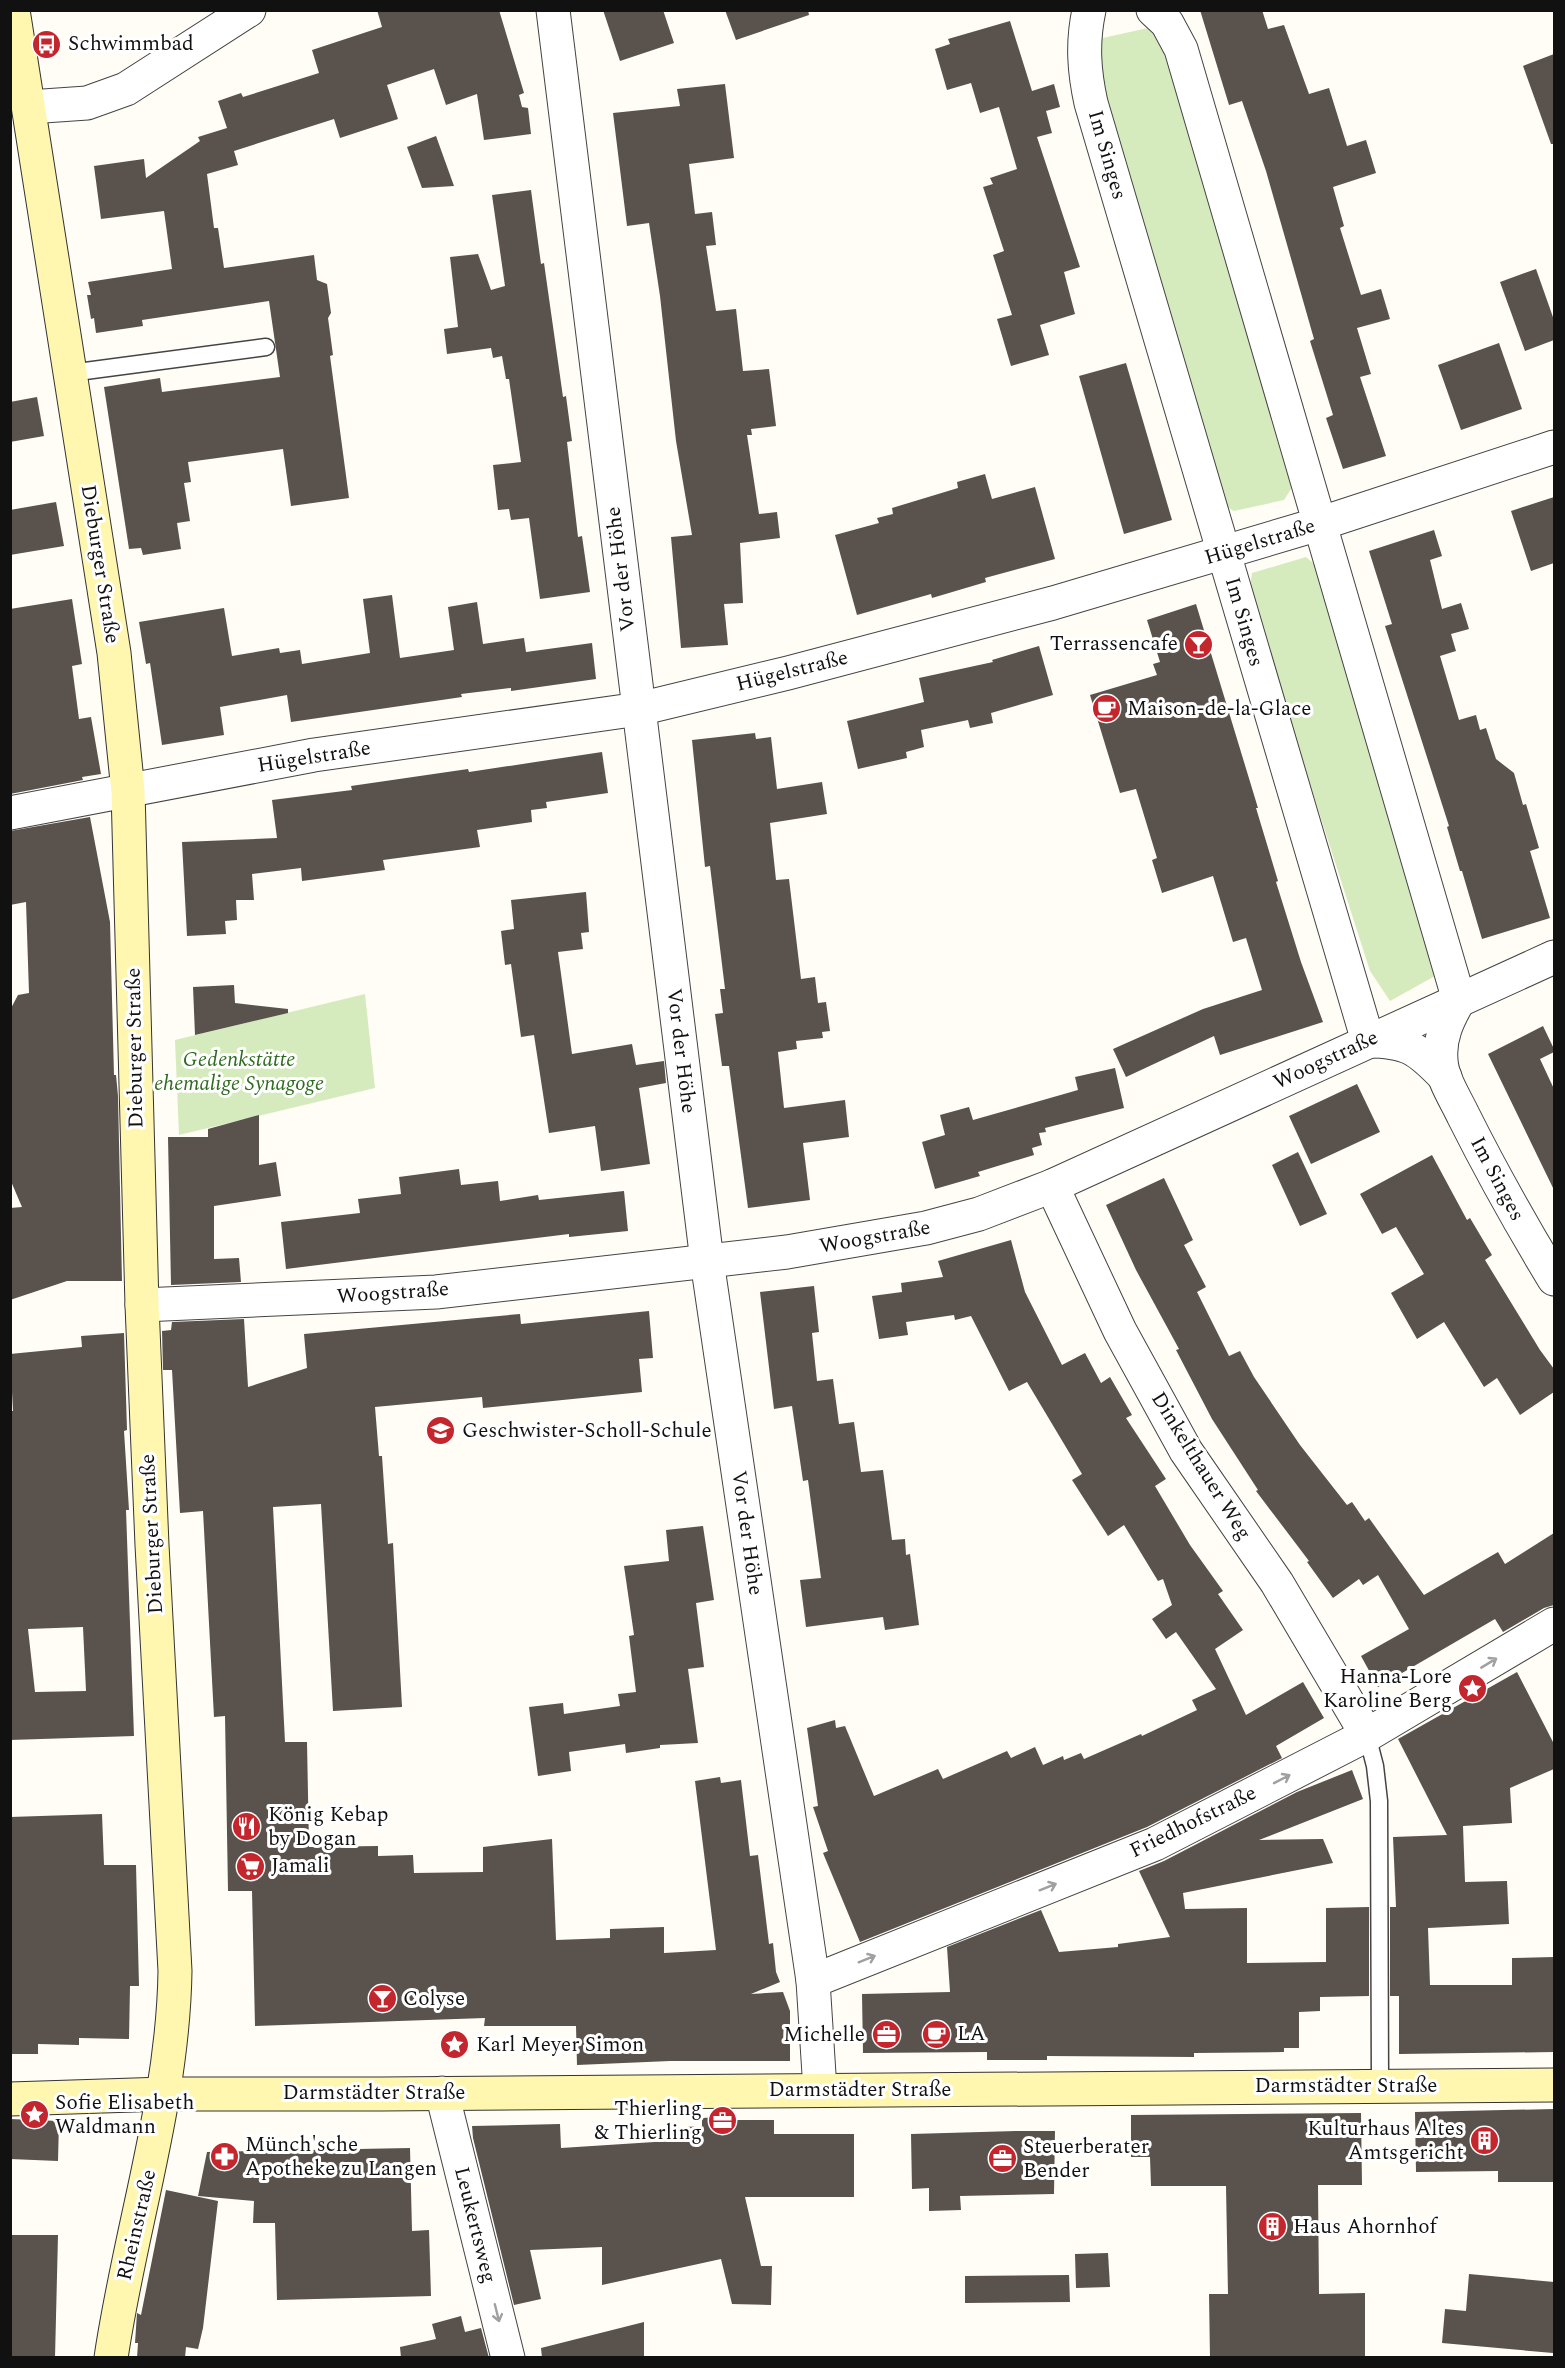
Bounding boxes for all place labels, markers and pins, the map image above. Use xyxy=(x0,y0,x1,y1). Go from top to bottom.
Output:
bus stop icon: Schwimmbad xyxy=(31,28,63,60)
place label: Schwimmbad xyxy=(68,28,194,60)
place label: Terrassencafe xyxy=(1050,628,1178,660)
bar icon: Terrassencafe xyxy=(1183,628,1215,660)
cafe icon: Maison-de-la-Glace xyxy=(1090,693,1122,725)
place label: Maison-de-la-Glace xyxy=(1127,693,1311,725)
school or university icon: Geschwister-Scholl-Schule xyxy=(425,1415,457,1447)
place label: Geschwister-Scholl-Schule xyxy=(462,1415,712,1447)
place label: Hanna-Lore Karoline Berg xyxy=(1323,1661,1452,1717)
place icon: Hanna-Lore Karoline Berg xyxy=(1457,1673,1489,1705)
place label: König Kebap by Dogan xyxy=(268,1799,388,1855)
restaurant icon: König Kebap by Dogan xyxy=(231,1811,263,1843)
supermarket icon: Jamali xyxy=(234,1850,266,1882)
place label: Jamali xyxy=(271,1850,330,1882)
bar icon: Colyse xyxy=(366,1983,398,2015)
place label: Colyse xyxy=(403,1983,465,2015)
cafe icon: LA xyxy=(920,2018,952,2050)
place label: LA xyxy=(957,2018,986,2050)
place label: Michelle xyxy=(783,2019,865,2051)
office icon: Michelle xyxy=(870,2019,902,2051)
place icon: Karl Meyer Simon xyxy=(439,2029,471,2061)
place label: Karl Meyer Simon xyxy=(476,2029,644,2061)
place label: Sofie Elisabeth Waldmann xyxy=(55,2087,194,2143)
place label: Thierling & Thierling xyxy=(594,2093,702,2149)
place icon: Sofie Elisabeth Waldmann xyxy=(18,2099,50,2131)
office icon: Thierling & Thierling xyxy=(707,2105,739,2137)
place label: Kulturhaus Altes Amtsgericht xyxy=(1307,2113,1464,2169)
building icon: Kulturhaus Altes Amtsgericht xyxy=(1469,2125,1501,2157)
place label: Münch'sche Apotheke zu Langen xyxy=(245,2129,437,2185)
place label: Steuerberater Bender xyxy=(1023,2131,1149,2187)
pharmacy icon: Münch'sche Apotheke zu Langen xyxy=(208,2141,240,2173)
office icon: Steuerberater Bender xyxy=(986,2143,1018,2175)
building icon: Haus Ahornhof xyxy=(1256,2211,1288,2243)
place label: Haus Ahornhof xyxy=(1293,2211,1439,2243)

